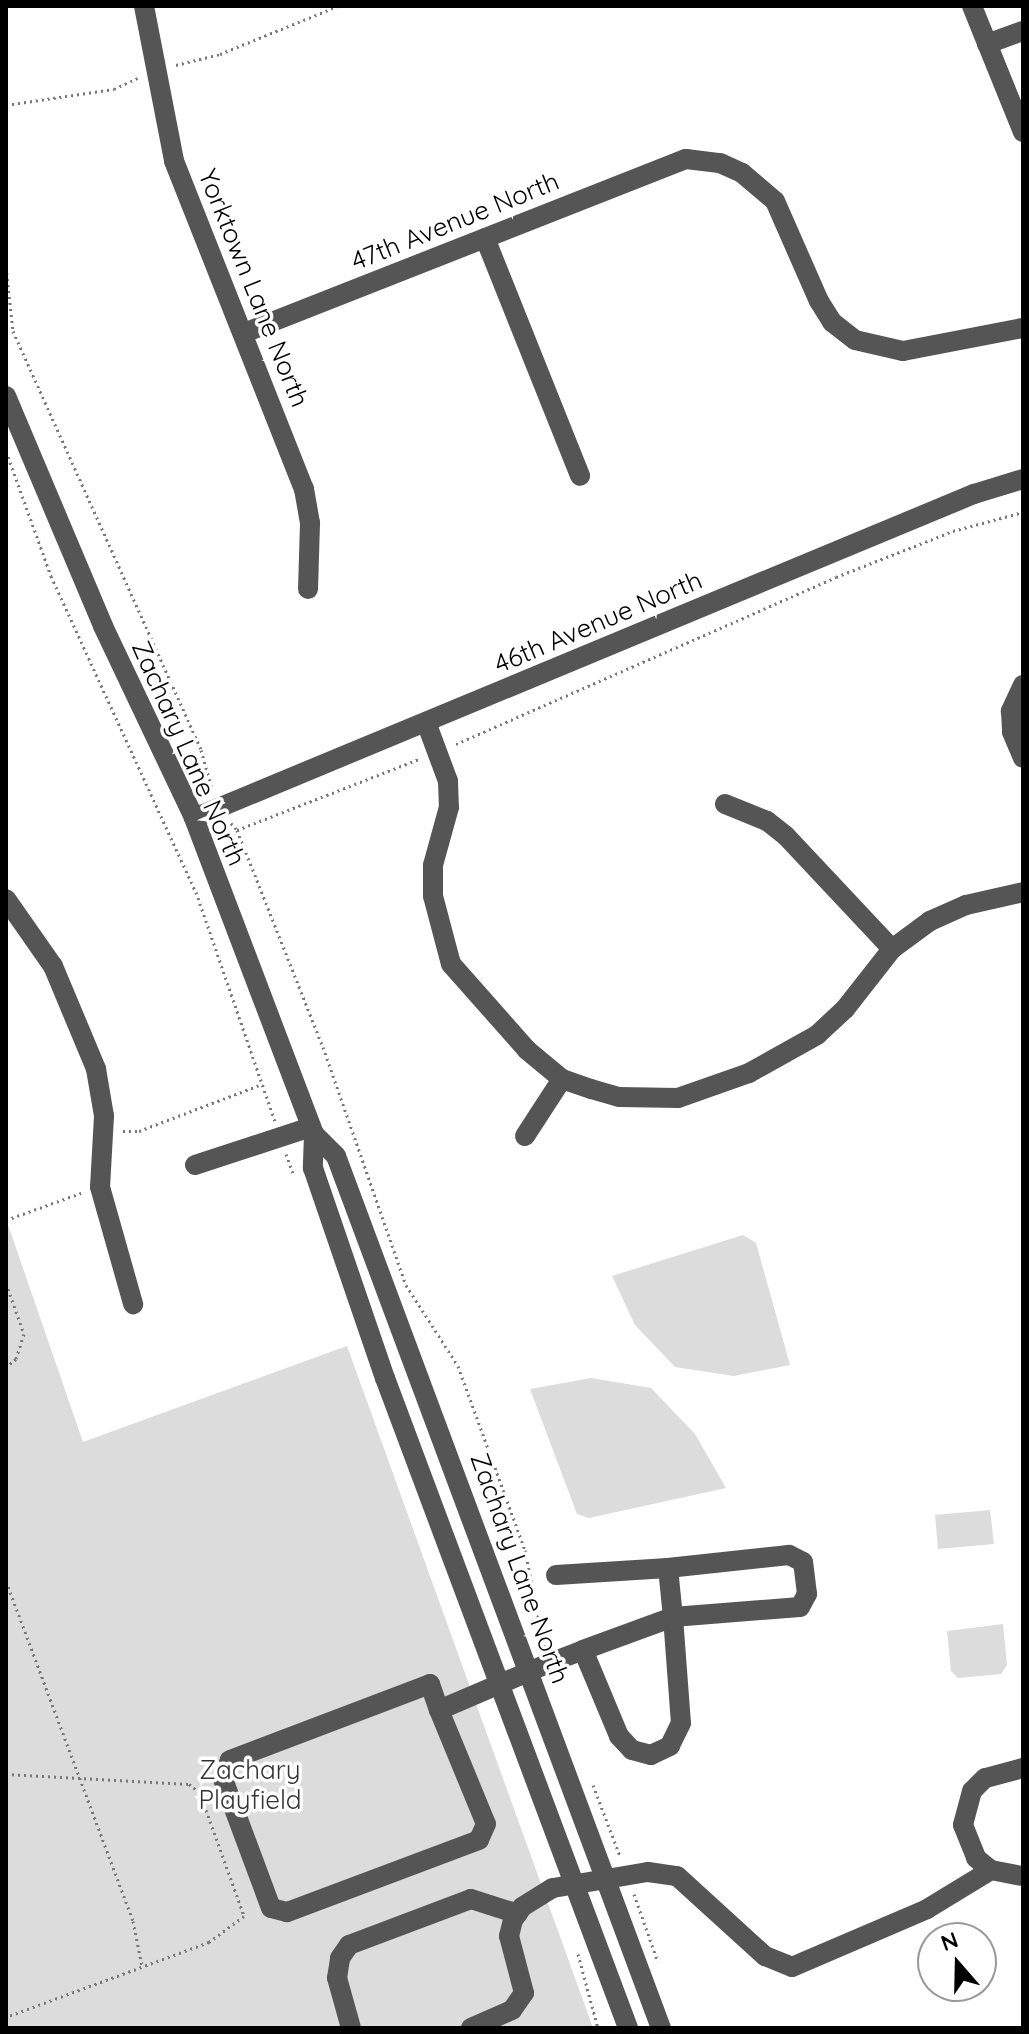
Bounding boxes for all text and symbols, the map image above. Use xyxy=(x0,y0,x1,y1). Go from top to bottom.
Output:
street label: Yorktown Lane North xyxy=(192,165,316,411)
street label: 47th Avenue North xyxy=(347,165,563,277)
street label: 46th Avenue North xyxy=(489,564,707,680)
street label: Zachary Lane North xyxy=(125,636,253,870)
street label: Zachary Lane North xyxy=(464,1448,576,1688)
park label: Zachary Playfield xyxy=(198,1754,302,1816)
north arrow xyxy=(917,1922,997,2002)
text: N xyxy=(937,1925,962,1957)

